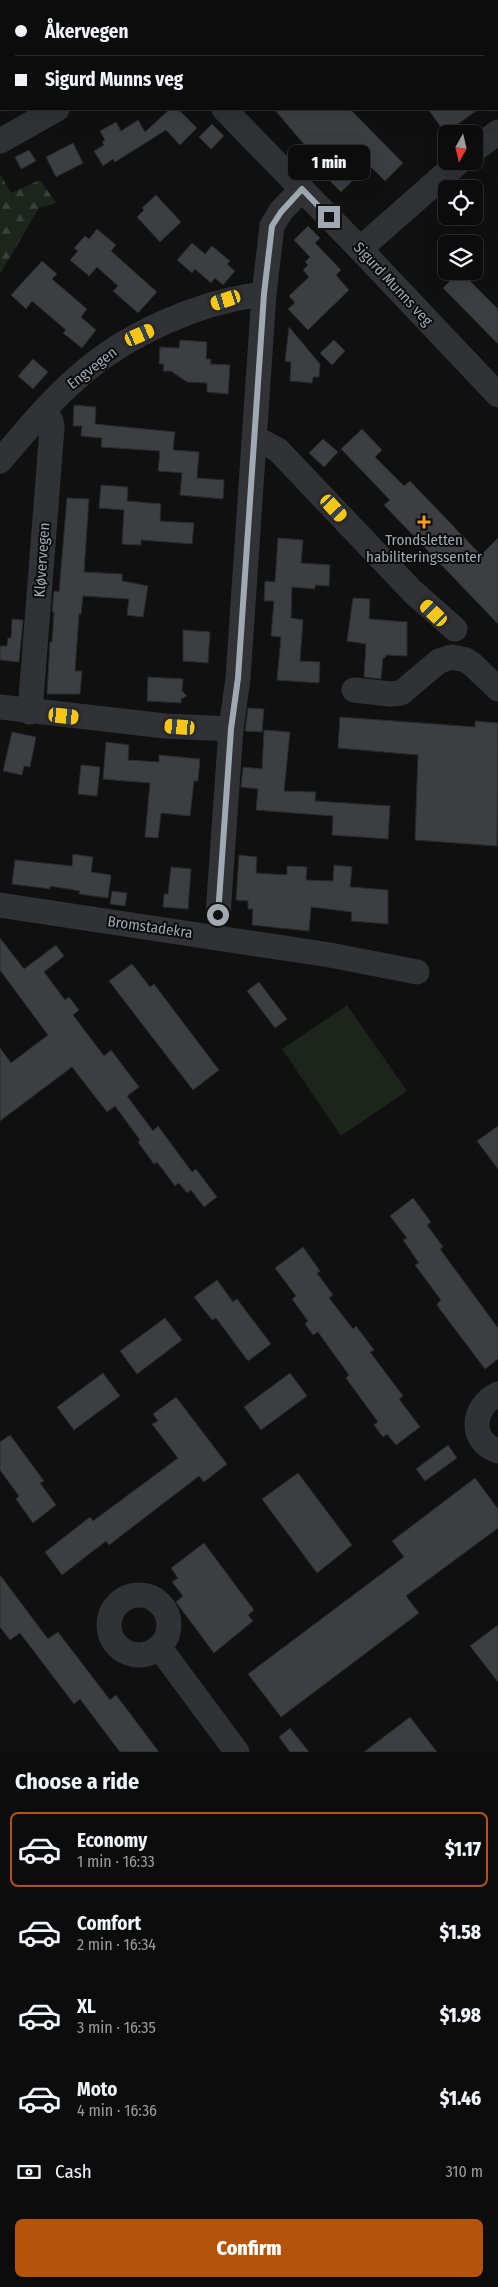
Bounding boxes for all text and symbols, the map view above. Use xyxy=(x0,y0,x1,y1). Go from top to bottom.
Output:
text: Åkervegen xyxy=(45,20,128,43)
text: Sigurd Munns veg xyxy=(45,68,183,91)
north arrow xyxy=(438,125,482,170)
map controls xyxy=(438,125,483,280)
callout: 1 min xyxy=(288,144,370,180)
text: 1 min xyxy=(312,153,346,172)
button: locate xyxy=(438,180,483,225)
route end xyxy=(318,206,340,228)
button: layers xyxy=(438,235,483,280)
street label: Sigurd Munns veg xyxy=(350,238,436,330)
car xyxy=(209,288,242,312)
car xyxy=(123,322,156,348)
street label: Engvegen xyxy=(64,343,120,393)
car xyxy=(318,492,349,524)
marker: Trondsletten habiliteringssenter xyxy=(417,515,431,529)
street label: Kløvervegen xyxy=(30,522,54,598)
place label: Trondsletten habiliteringssenter xyxy=(366,531,483,566)
car xyxy=(417,597,450,629)
car xyxy=(48,707,79,725)
car xyxy=(164,718,195,736)
route start xyxy=(207,904,229,926)
street label: Bromstadekra xyxy=(106,912,194,942)
text: Choose a ride xyxy=(15,1768,139,1795)
icon: car xyxy=(17,1827,62,1872)
text: Economy xyxy=(77,1829,147,1852)
text: $1.17 xyxy=(445,1838,481,1861)
text: 1 min · 16:33 xyxy=(77,1852,155,1871)
icon: car xyxy=(17,1910,62,1955)
text: Comfort xyxy=(77,1912,141,1935)
text: $1.58 xyxy=(440,1921,481,1944)
text: 2 min · 16:34 xyxy=(77,1935,156,1954)
icon: car xyxy=(17,1993,62,2038)
text: XL xyxy=(77,1995,96,2018)
text: $1.98 xyxy=(440,2004,481,2027)
text: 3 min · 16:35 xyxy=(77,2018,156,2037)
icon: car xyxy=(17,2076,62,2121)
text: Moto xyxy=(77,2078,117,2101)
text: $1.46 xyxy=(440,2087,481,2110)
text: 4 min · 16:36 xyxy=(77,2101,157,2120)
icon: cash xyxy=(15,2158,43,2186)
text: Cash xyxy=(55,2160,92,2183)
text: 310 m xyxy=(446,2162,483,2181)
button: Confirm xyxy=(15,2219,483,2277)

